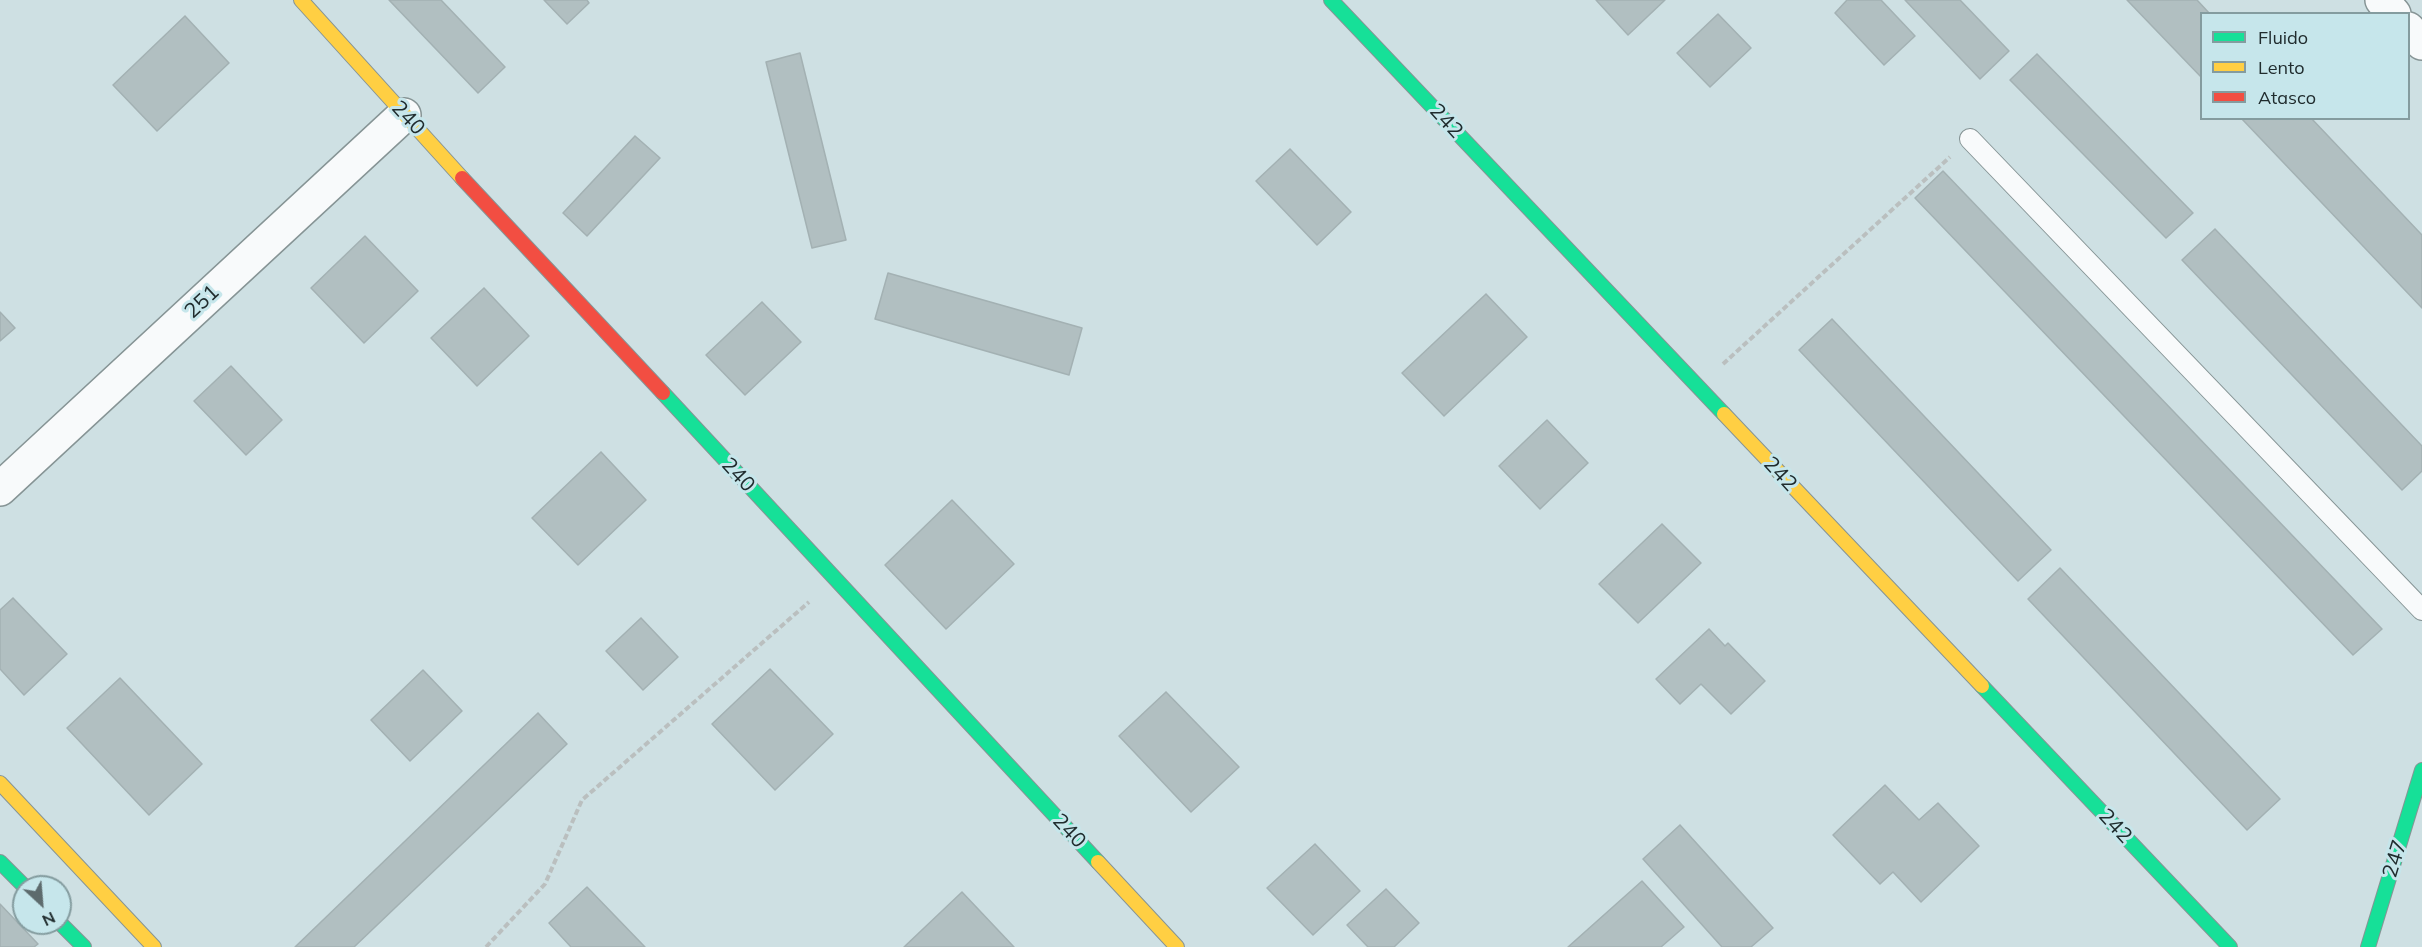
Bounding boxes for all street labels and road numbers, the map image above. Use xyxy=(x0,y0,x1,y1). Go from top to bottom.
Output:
street label: 240 xyxy=(386,96,430,140)
street label: 242 xyxy=(1424,99,1468,143)
street label: 251 xyxy=(180,280,224,324)
street label: 242 xyxy=(1758,452,1802,496)
street label: 240 xyxy=(716,453,760,497)
street label: 242 xyxy=(2093,804,2137,848)
street label: 240 xyxy=(1047,809,1091,853)
street label: 247 xyxy=(2377,837,2413,881)

